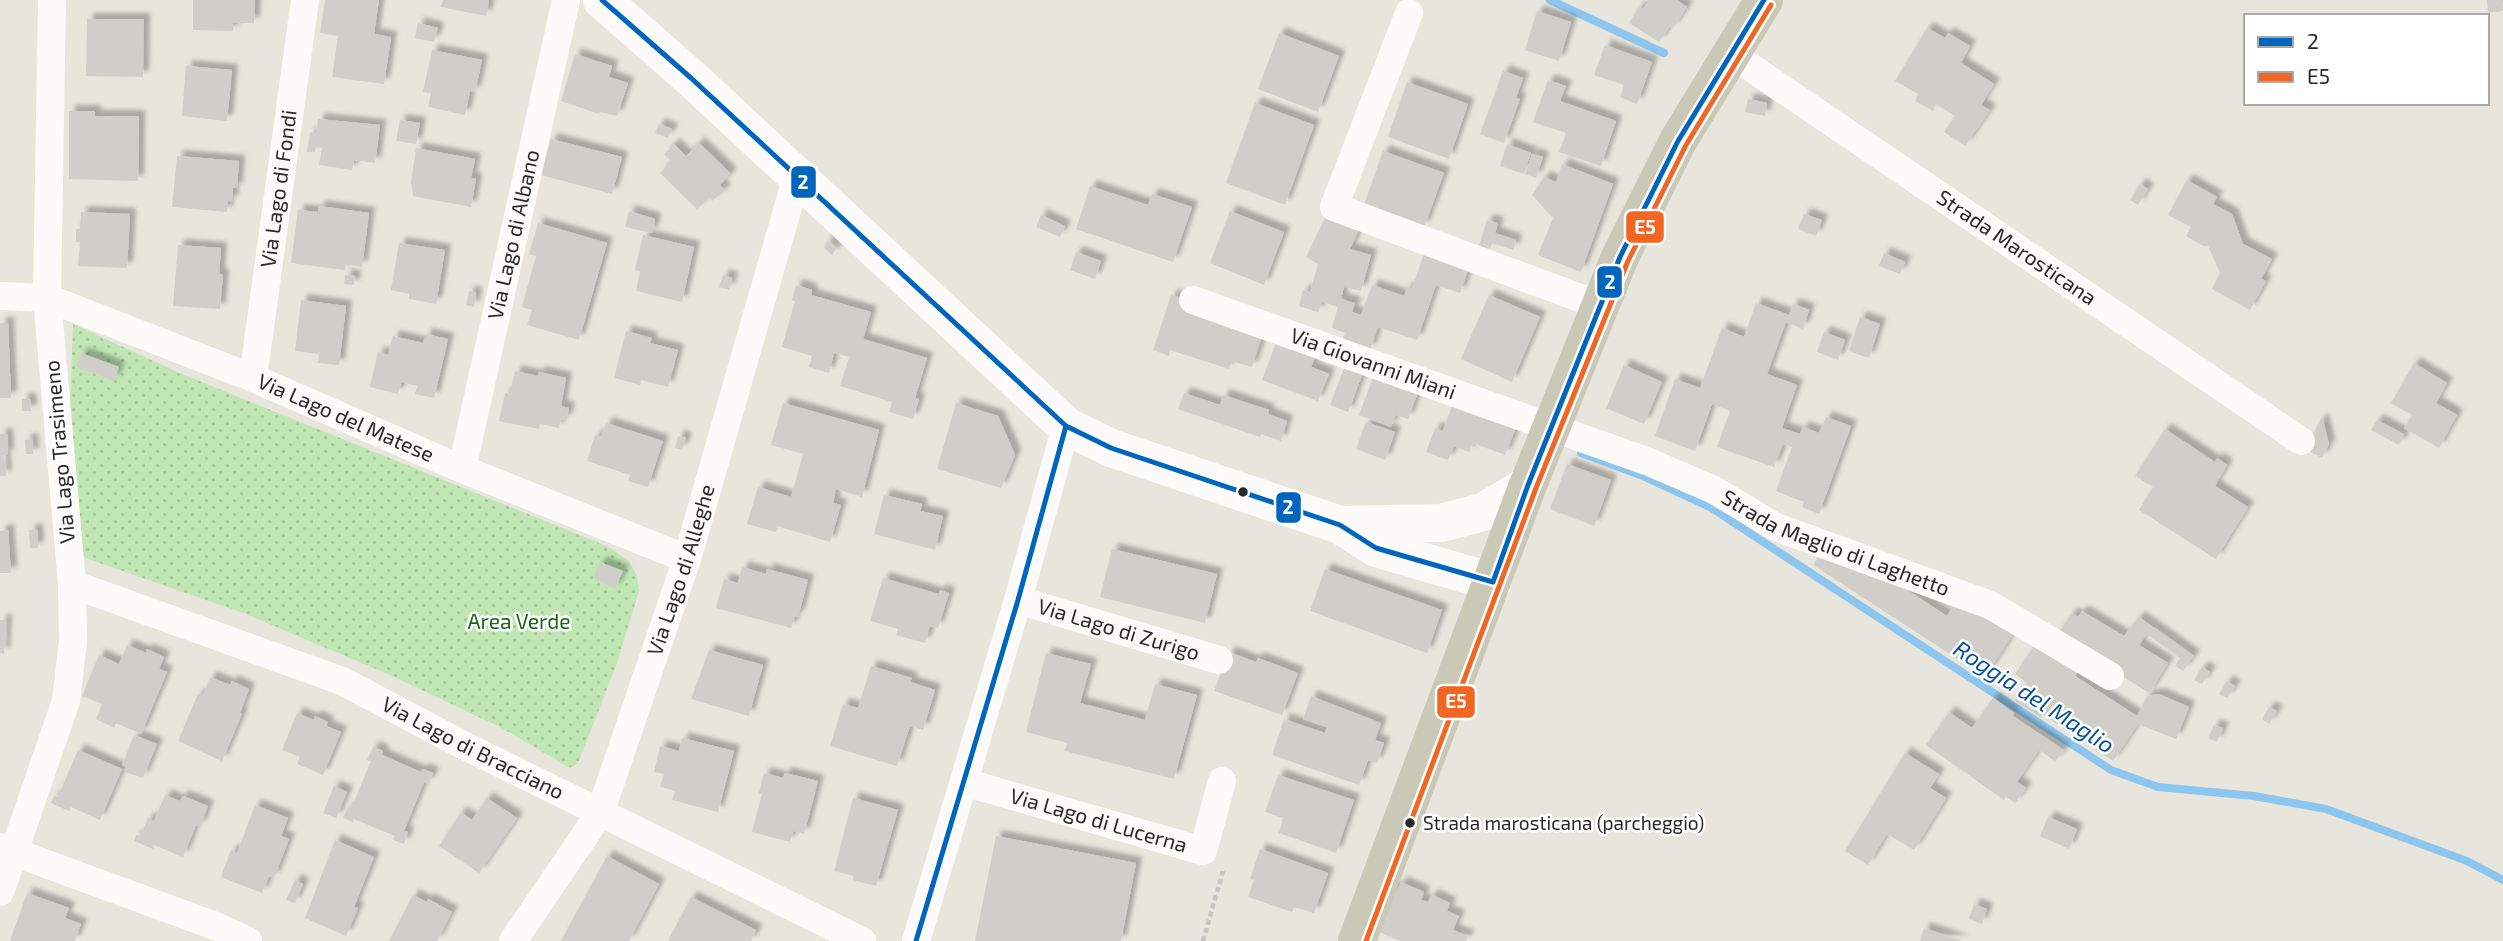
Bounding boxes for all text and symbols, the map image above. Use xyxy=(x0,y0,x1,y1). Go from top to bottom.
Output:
legend xyxy=(2244,14,2489,105)
text: 2 xyxy=(2307,28,2319,53)
text: E5 xyxy=(2307,63,2330,88)
street label: Via Lago di Fondi xyxy=(254,108,301,269)
street label: Via Lago di Albano xyxy=(482,147,543,322)
line badge: 2 xyxy=(790,165,817,199)
text: 2 xyxy=(797,170,809,193)
street label: Strada Marosticana xyxy=(1933,184,2102,310)
line badge: E5 xyxy=(1625,210,1665,244)
text: E5 xyxy=(1634,215,1656,238)
line badge: 2 xyxy=(1596,265,1623,299)
text: 2 xyxy=(1604,270,1616,293)
street label: Via Giovanni Miani xyxy=(1287,322,1460,403)
street label: Via Lago Trasimeno xyxy=(38,359,79,545)
street label: Via Lago del Matese xyxy=(254,368,438,466)
street label: Via Lago di Alleghe xyxy=(641,481,719,659)
street label: Strada Maglio di Laghetto xyxy=(1718,483,1953,600)
unlabelled marker xyxy=(1236,485,1250,499)
line badge: 2 xyxy=(1275,491,1302,524)
text: 2 xyxy=(1282,495,1294,518)
street label: Via Lago di Zurigo xyxy=(1035,593,1203,665)
park label: Area Verde xyxy=(468,608,570,633)
water label: Roggia del Maglio xyxy=(1949,634,2120,759)
line badge: E5 xyxy=(1436,685,1476,719)
text: E5 xyxy=(1445,689,1467,712)
street label: Via Lago di Bracciano xyxy=(378,690,569,804)
street label: Via Lago di Lucerna xyxy=(1007,782,1190,857)
place label: Strada marosticana (parcheggio) xyxy=(1423,811,1704,834)
marker: Strada marosticana (parcheggio) xyxy=(1403,816,1417,830)

